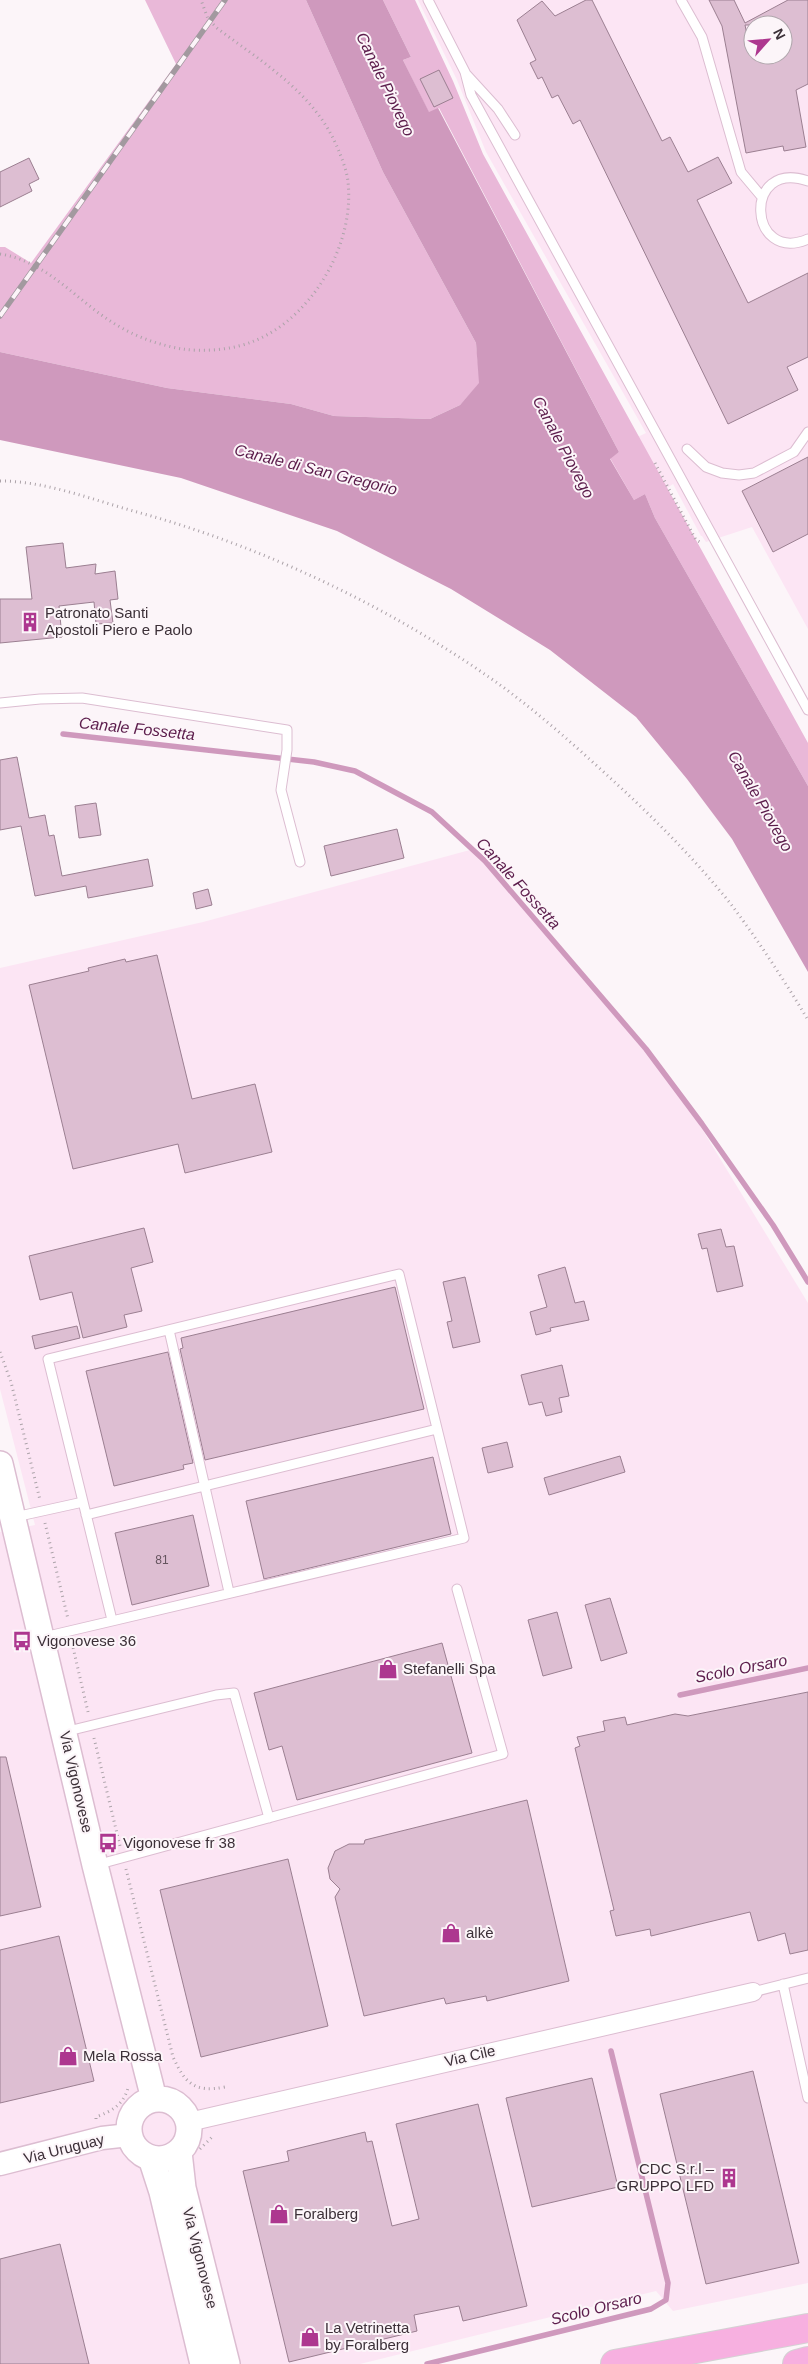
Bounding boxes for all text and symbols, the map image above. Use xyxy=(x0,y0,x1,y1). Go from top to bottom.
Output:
north arrow xyxy=(743,15,793,65)
text: N xyxy=(770,26,789,42)
water label: Canale Piovego xyxy=(353,30,418,139)
water label: Canale Piovego xyxy=(530,393,598,501)
water label: Canale di San Gregorio xyxy=(233,441,399,498)
place label: Patronato Santi Apostoli Piero e Paolo xyxy=(45,604,193,638)
building icon: Patronato Santi Apostoli Piero e Paolo xyxy=(19,611,41,633)
water label: Canale Fossetta xyxy=(78,714,196,743)
water label: Canale Piovego xyxy=(725,748,796,855)
water label: Canale Fossetta xyxy=(473,834,564,932)
house number: 81 xyxy=(155,1553,169,1567)
bus stop icon: Vigonovese 36 xyxy=(11,1630,33,1652)
place label: Vigonovese 36 xyxy=(37,1632,136,1649)
water label: Scolo Orsaro xyxy=(694,1651,789,1686)
shop icon: Stefanelli Spa xyxy=(377,1658,399,1680)
place label: Stefanelli Spa xyxy=(403,1660,496,1677)
street label: Via Vigonovese xyxy=(57,1729,96,1834)
bus stop icon: Vigonovese fr 38 xyxy=(97,1832,119,1854)
place label: Vigonovese fr 38 xyxy=(123,1834,235,1851)
shop icon: alkè xyxy=(440,1922,462,1944)
place label: alkè xyxy=(466,1924,494,1941)
street label: Via Cile xyxy=(443,2041,497,2070)
shop icon: Mela Rossa xyxy=(57,2045,79,2067)
place label: Mela Rossa xyxy=(83,2047,163,2064)
street label: Via Uruguay xyxy=(22,2130,106,2167)
place label: CDC S.r.l – GRUPPO LFD xyxy=(616,2160,715,2194)
building icon: CDC S.r.l – GRUPPO LFD xyxy=(718,2167,740,2189)
shop icon: Foralberg xyxy=(268,2203,290,2225)
place label: Foralberg xyxy=(294,2205,358,2222)
street label: Via Vigonovese xyxy=(180,2206,221,2310)
water label: Scolo Orsaro xyxy=(549,2289,644,2328)
place label: La Vetrinetta by Foralberg xyxy=(325,2319,410,2353)
shop icon: La Vetrinetta by Foralberg xyxy=(299,2326,321,2348)

